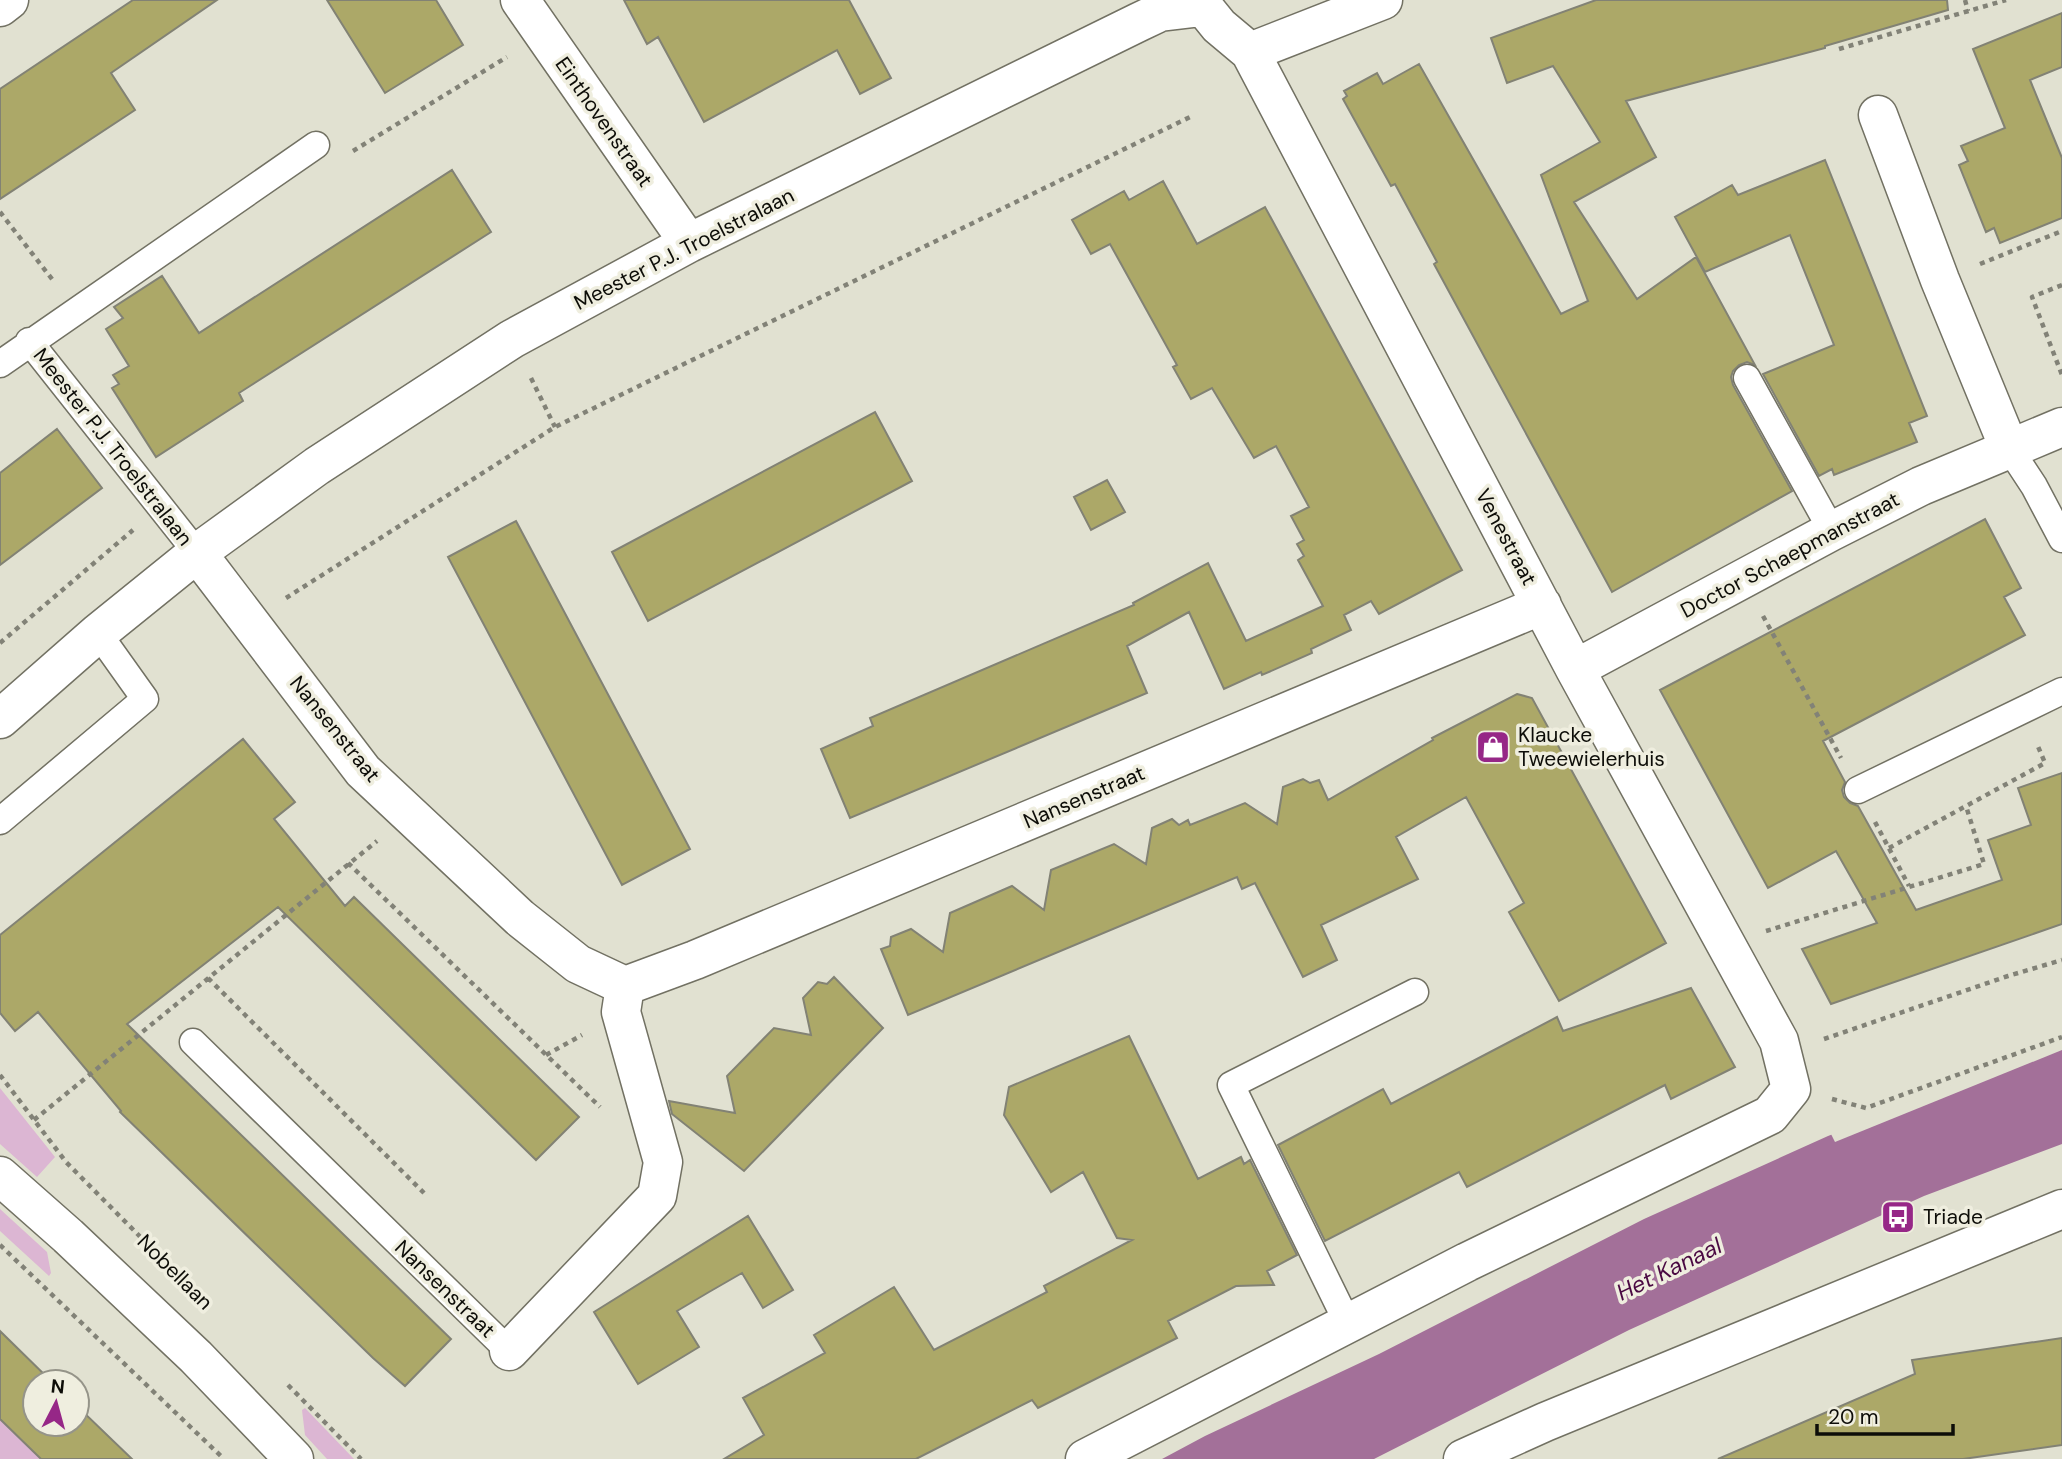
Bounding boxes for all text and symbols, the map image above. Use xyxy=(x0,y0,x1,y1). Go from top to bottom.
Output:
street label: Einthovenstraat xyxy=(549,51,659,193)
street label: Meester P.J. Troelstralaan xyxy=(569,181,799,317)
street label: Meester P.J. Troelstralaan xyxy=(27,342,199,552)
street label: Venestraat xyxy=(1469,484,1543,590)
street label: Doctor Schaepmanstraat xyxy=(1676,485,1904,625)
street label: Nansenstraat xyxy=(283,670,387,788)
place label: Klaucke Tweewielerhuis xyxy=(1518,721,1665,773)
shop icon: Klaucke Tweewielerhuis xyxy=(1474,728,1512,766)
street label: Nansenstraat xyxy=(1019,759,1149,835)
bus stop icon: Triade xyxy=(1879,1198,1917,1236)
place label: Triade xyxy=(1923,1203,1983,1231)
street label: Nobellaan xyxy=(131,1228,219,1316)
water label: Het Kanaal xyxy=(1611,1230,1727,1307)
street label: Nansenstraat xyxy=(389,1234,501,1344)
north arrow xyxy=(21,1368,91,1438)
text: N xyxy=(50,1373,66,1400)
scale bar xyxy=(1817,1392,1954,1436)
text: 20 m xyxy=(1828,1403,1879,1431)

